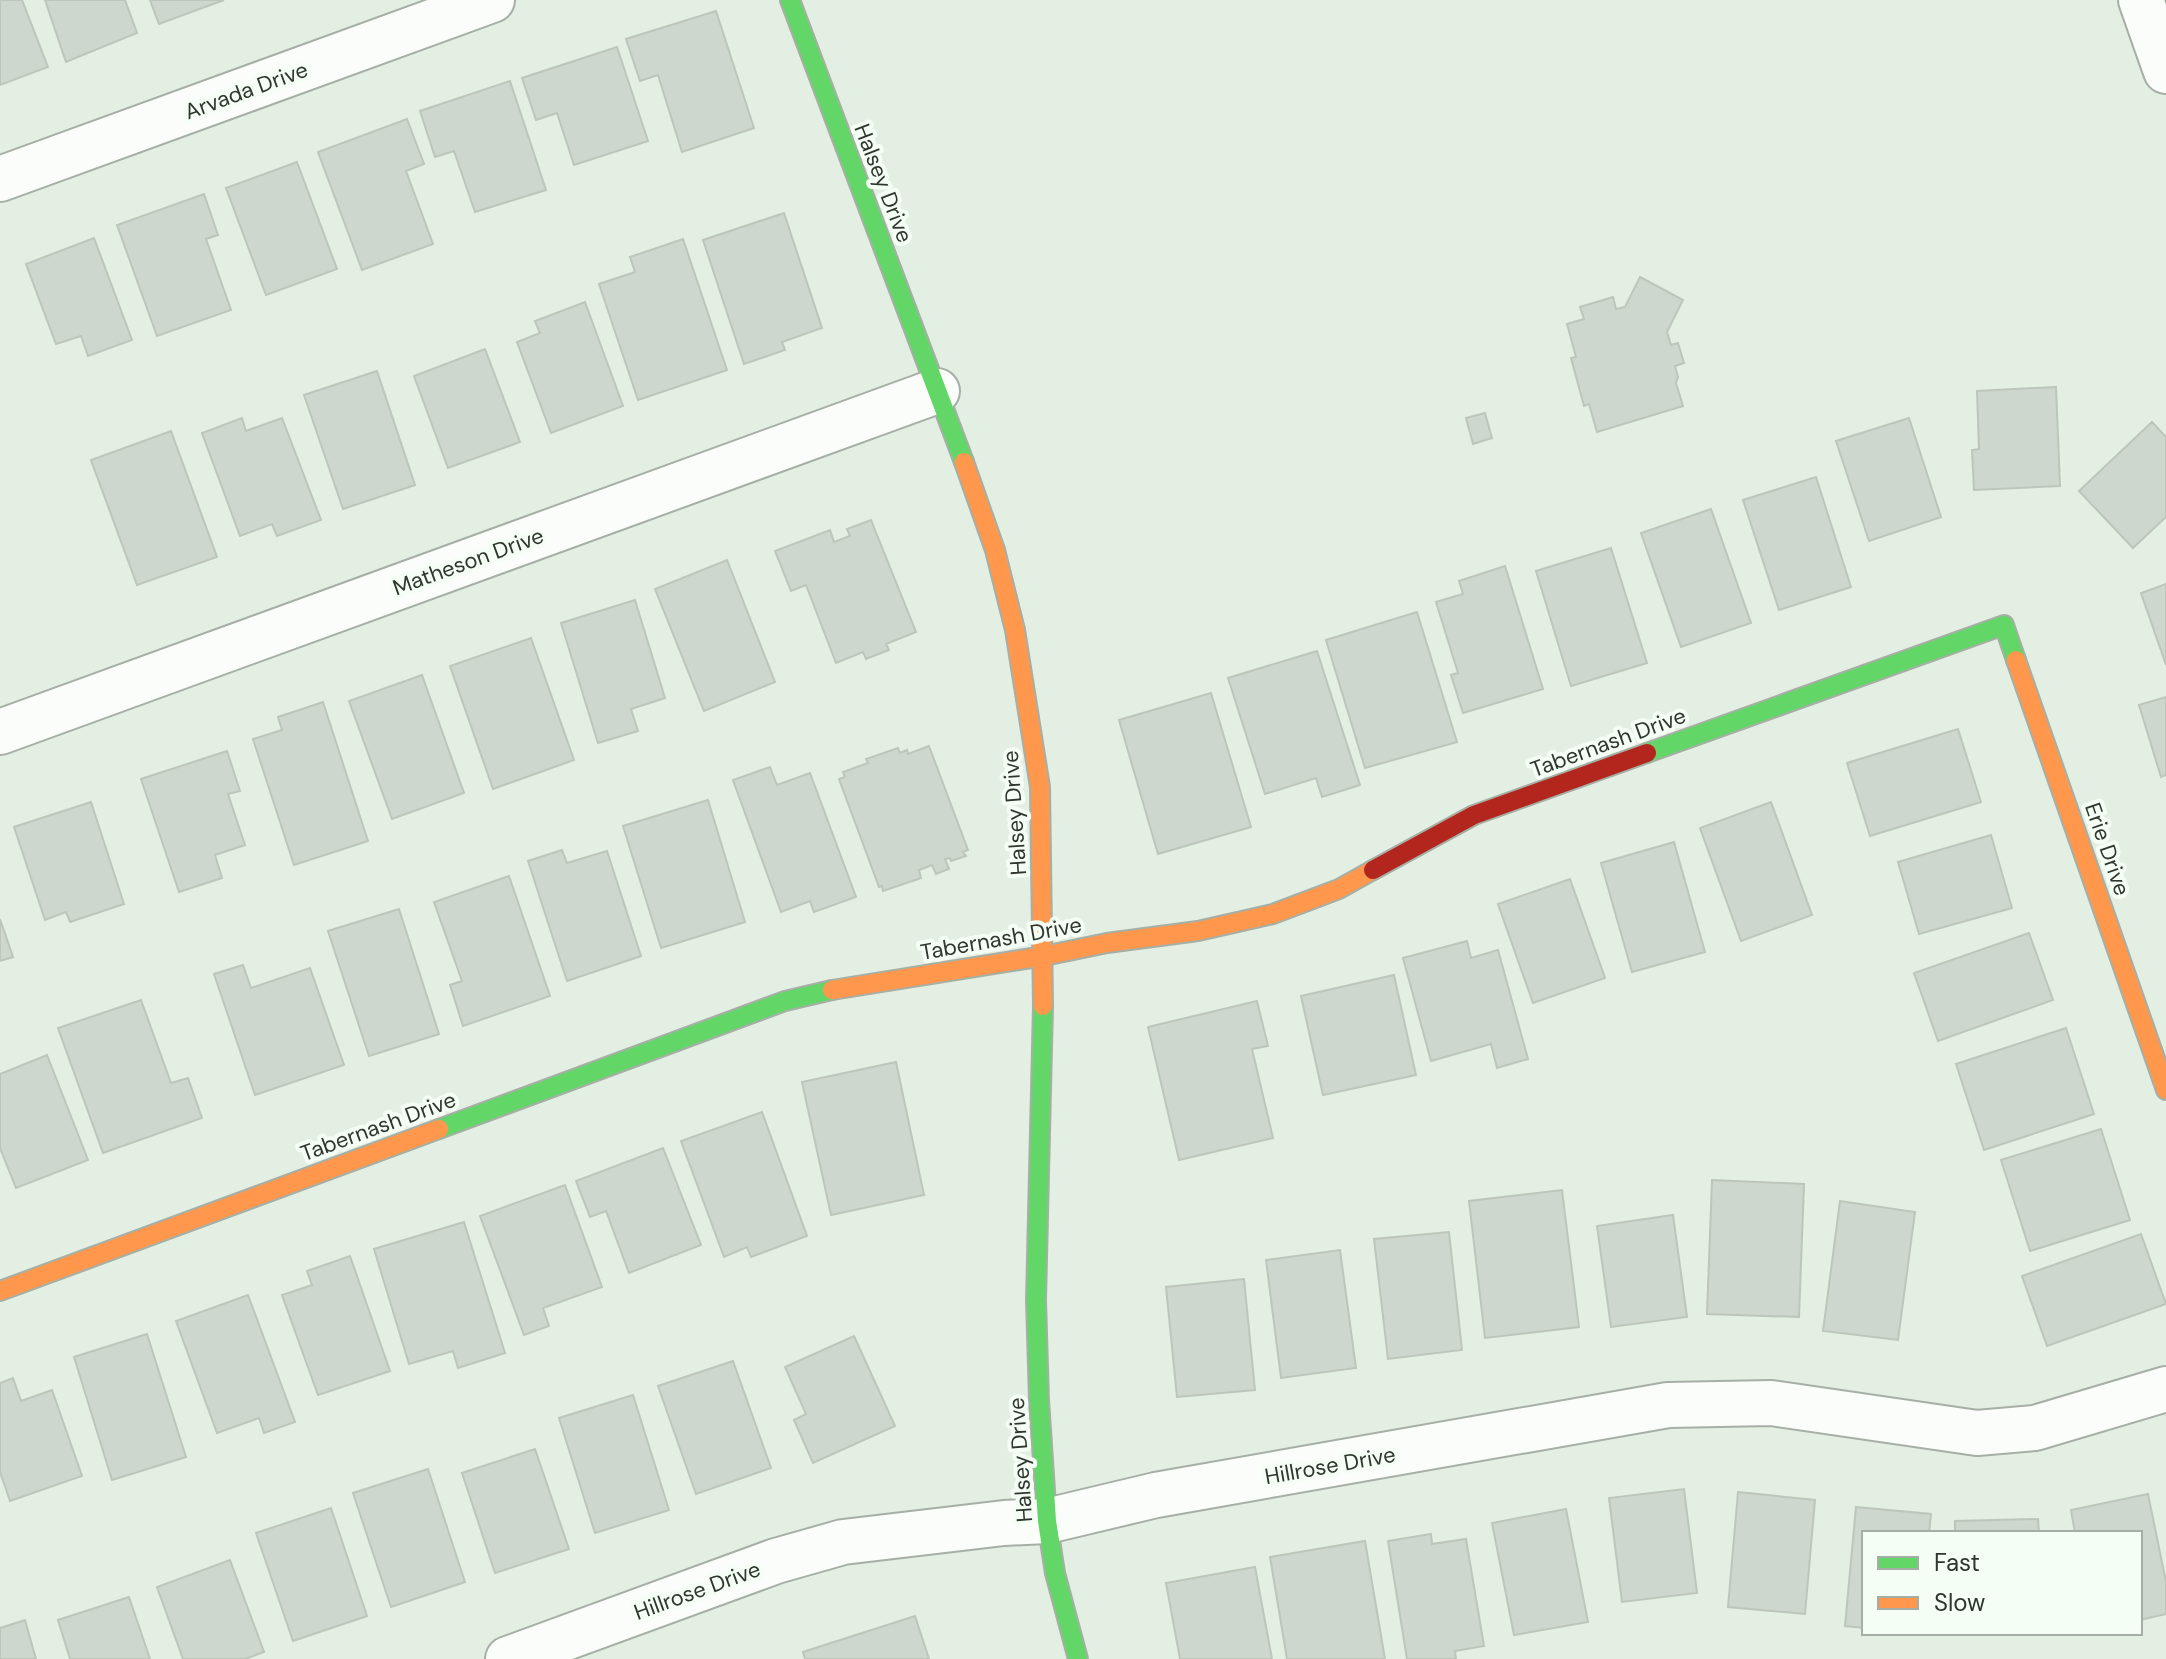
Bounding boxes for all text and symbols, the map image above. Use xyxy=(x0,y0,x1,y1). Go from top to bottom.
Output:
street label: Arvada Drive xyxy=(180,55,312,126)
street label: Halsey Drive xyxy=(848,120,919,247)
street label: Matheson Drive xyxy=(389,521,548,602)
street label: Tabernash Drive xyxy=(1526,701,1690,784)
street label: Halsey Drive xyxy=(996,750,1033,876)
street label: Erie Drive xyxy=(2078,799,2137,899)
street label: Tabernash Drive xyxy=(918,910,1084,967)
street label: Tabernash Drive xyxy=(296,1085,460,1168)
street label: Halsey Drive xyxy=(1002,1397,1039,1523)
street label: Hillrose Drive xyxy=(1262,1440,1398,1491)
legend xyxy=(1862,1531,2142,1635)
text: Fast xyxy=(1934,1547,1980,1578)
street label: Hillrose Drive xyxy=(630,1554,764,1627)
text: Slow xyxy=(1934,1587,1985,1618)

